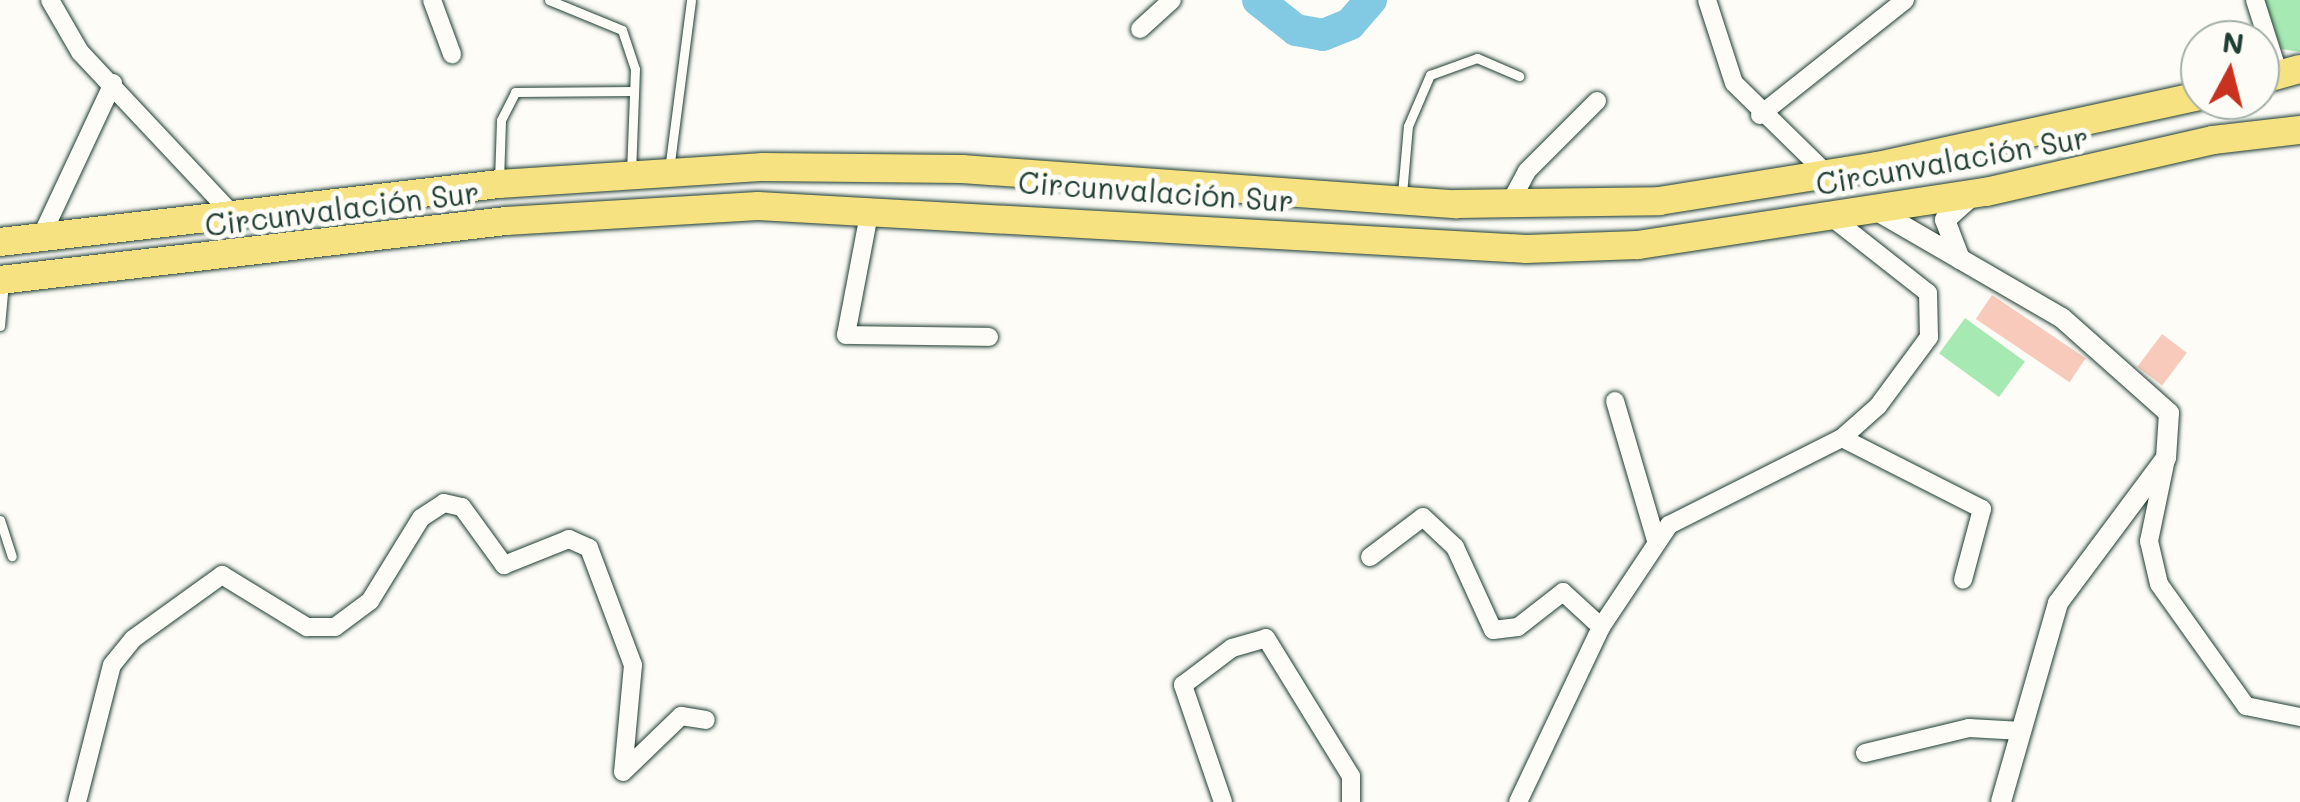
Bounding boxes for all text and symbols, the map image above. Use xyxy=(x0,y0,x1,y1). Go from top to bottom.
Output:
north arrow xyxy=(2180,20,2280,120)
text: N xyxy=(2221,23,2246,61)
street label: Circunvalación Sur xyxy=(1813,118,2091,202)
street label: Circunvalación Sur xyxy=(1017,163,1295,219)
street label: Circunvalación Sur xyxy=(203,173,481,243)

